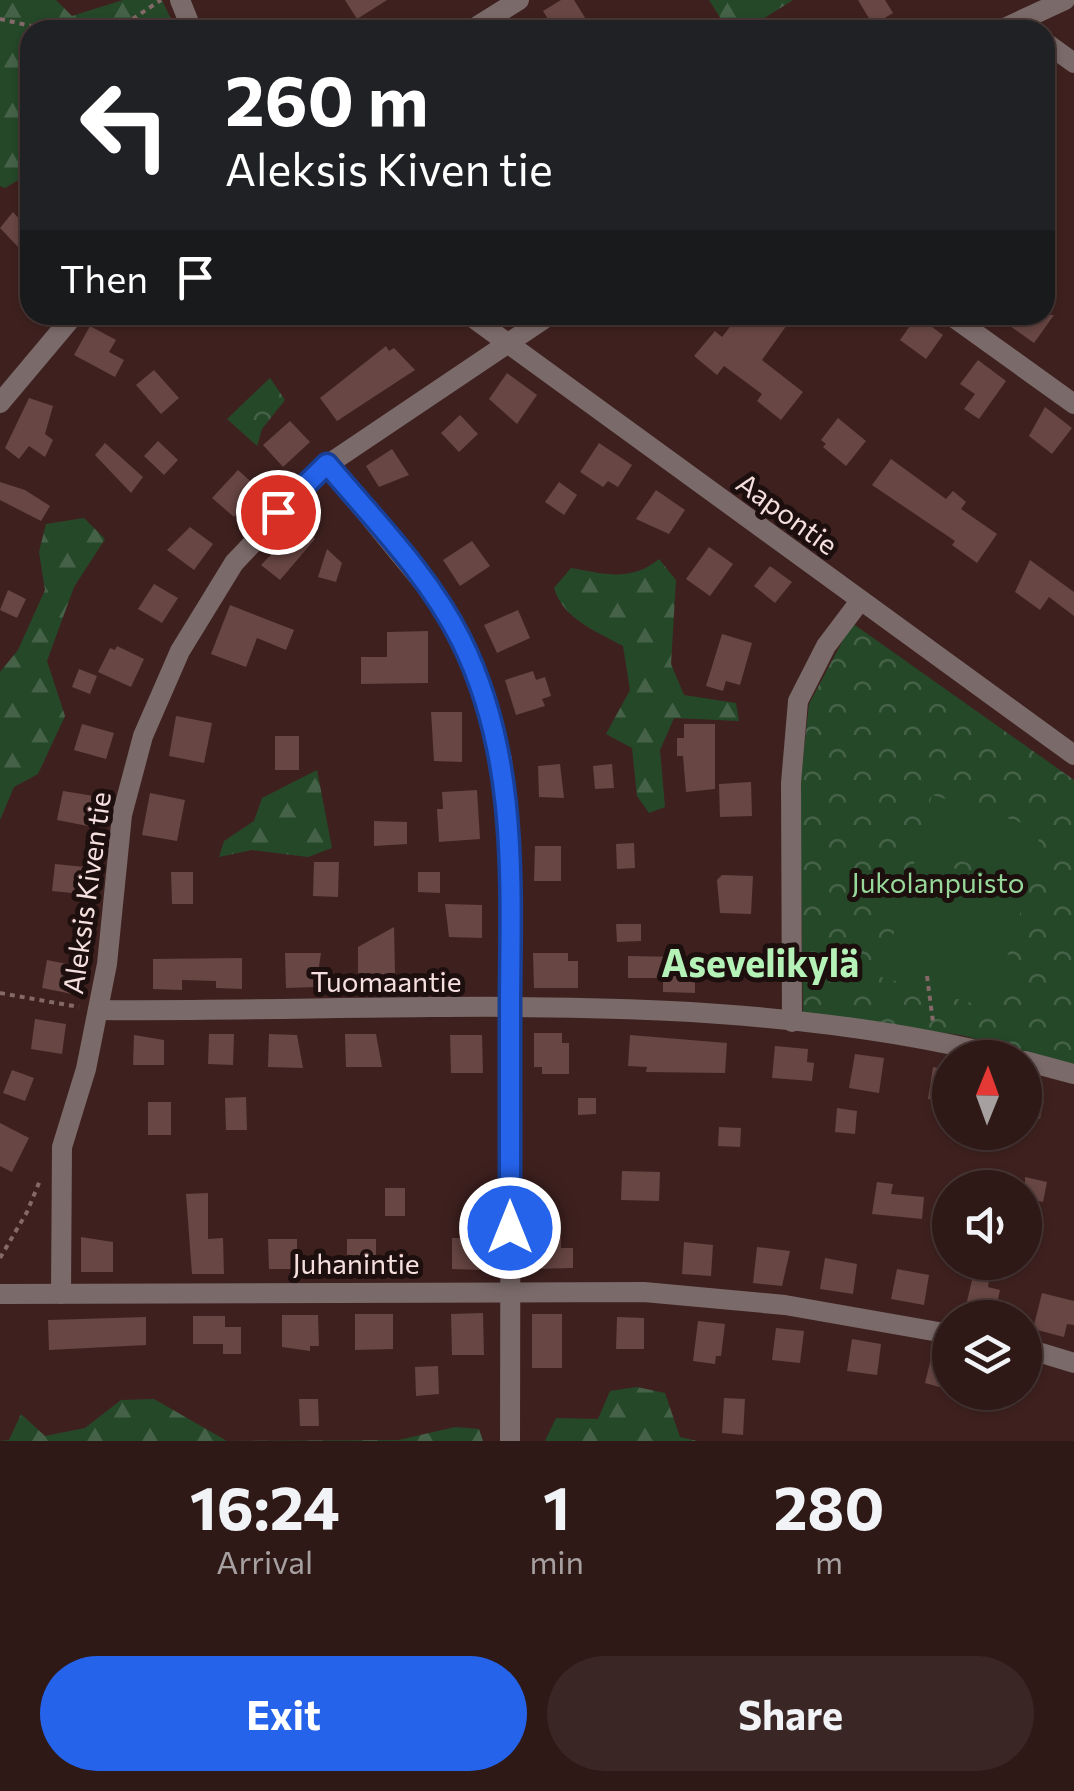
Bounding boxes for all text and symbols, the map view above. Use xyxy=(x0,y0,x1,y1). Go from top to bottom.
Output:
text: 260 m xyxy=(225,55,429,140)
icon: left xyxy=(60,60,190,190)
text: Aleksis Kiven tie xyxy=(225,140,553,195)
icon: arrive xyxy=(168,250,223,305)
text: Then xyxy=(60,254,148,301)
street label: Aapontie xyxy=(730,465,845,561)
pin xyxy=(236,470,321,555)
icon: arrive xyxy=(251,485,306,540)
street label: Aleksis Kiven tie xyxy=(55,790,117,996)
park label: Jukolanpuisto xyxy=(852,865,1024,899)
district label: Asevelikylä xyxy=(661,938,859,985)
street label: Tuomaantie xyxy=(310,964,462,998)
north arrow xyxy=(932,1040,1042,1150)
map controls xyxy=(932,1040,1042,1410)
button: sound xyxy=(932,1170,1042,1280)
position arrow xyxy=(458,1176,562,1280)
street label: Juhanintie xyxy=(292,1246,420,1280)
button: layers xyxy=(932,1300,1042,1410)
text: 16:24 xyxy=(190,1469,340,1542)
text: 1 xyxy=(543,1469,570,1542)
text: 280 xyxy=(774,1469,884,1542)
text: Arrival xyxy=(216,1541,313,1581)
text: min xyxy=(529,1541,584,1581)
text: m xyxy=(815,1541,843,1581)
button: Exit xyxy=(40,1656,527,1771)
button: Share xyxy=(547,1656,1034,1771)

